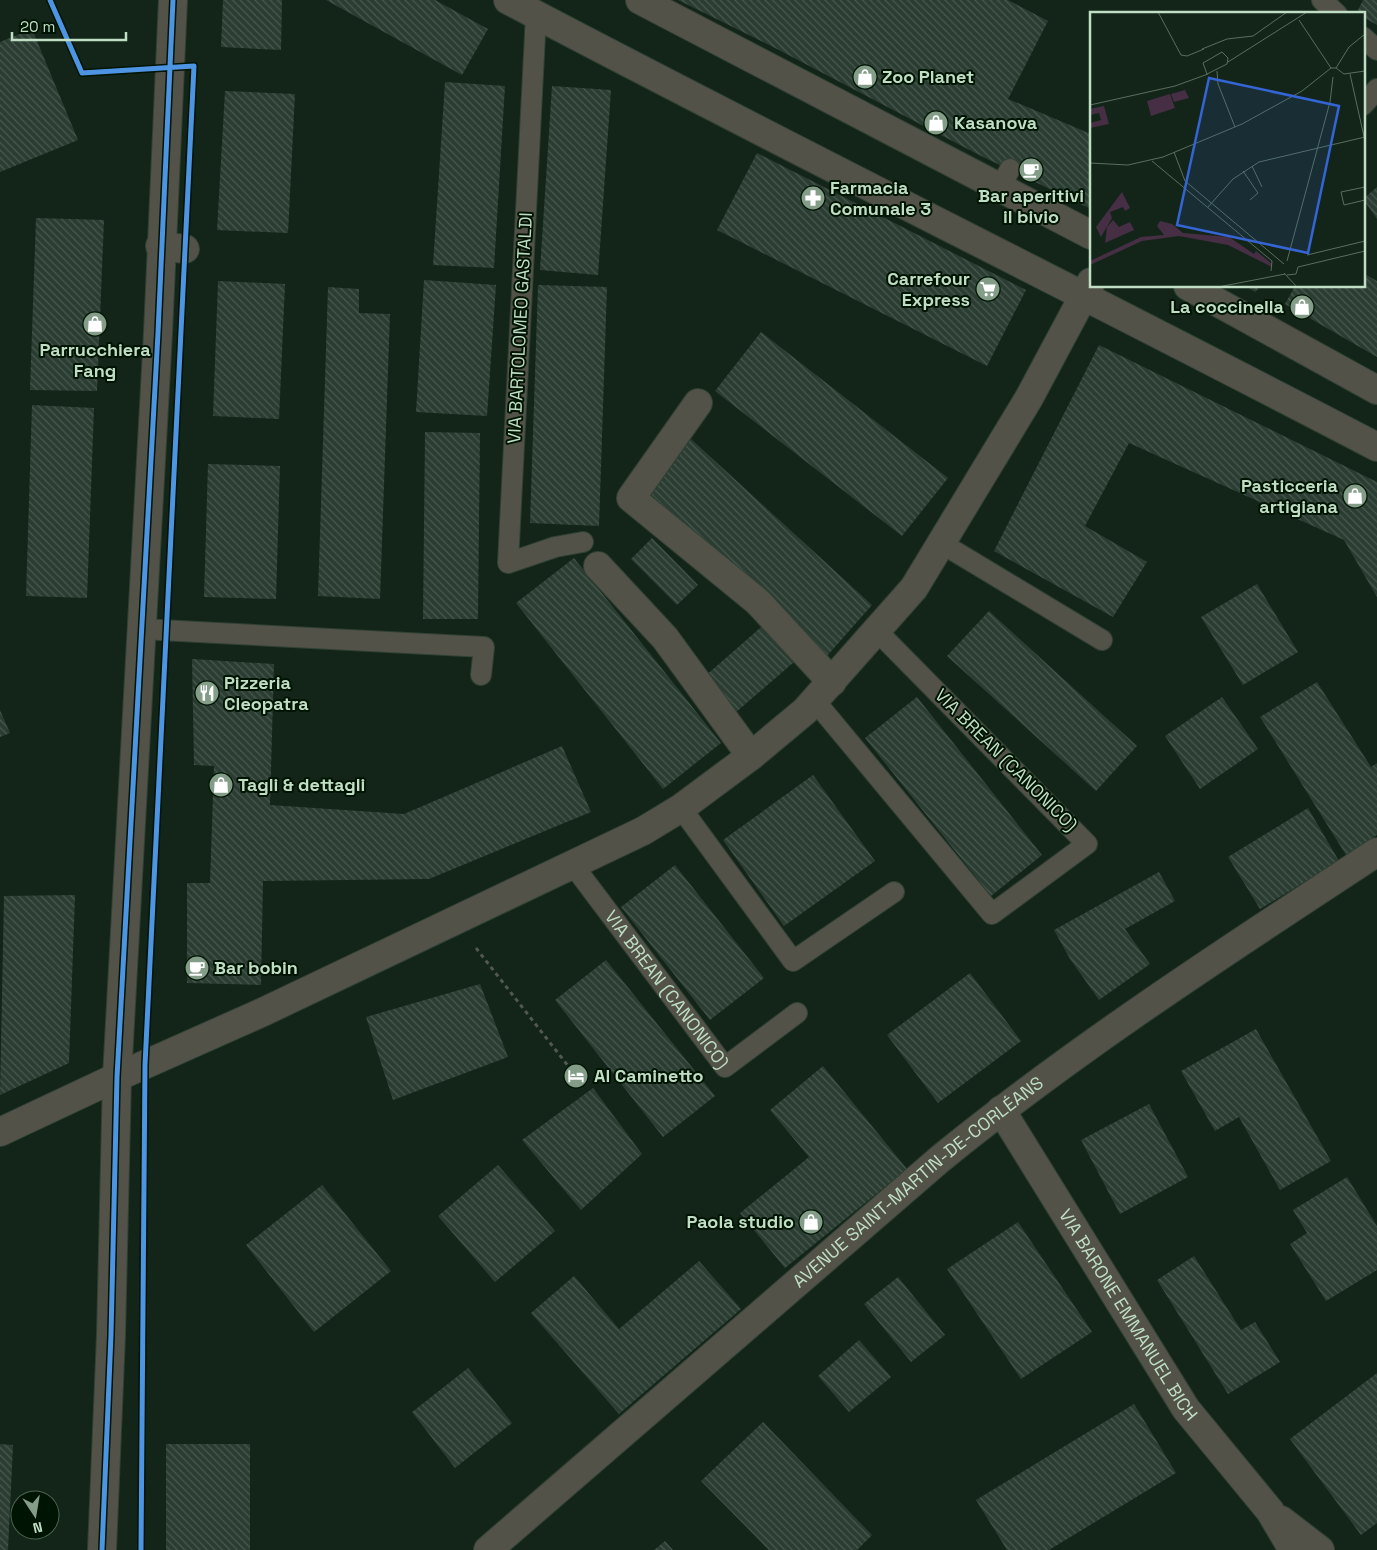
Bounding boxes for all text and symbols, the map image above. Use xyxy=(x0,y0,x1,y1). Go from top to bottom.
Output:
scale bar xyxy=(12,10,126,42)
inset map xyxy=(1090,12,1364,288)
text: 20 m xyxy=(20,17,55,36)
shop icon: Zoo Planet xyxy=(852,64,878,90)
place label: Zoo Planet xyxy=(882,65,974,88)
shop icon: Kasanova xyxy=(923,110,949,136)
place label: Kasanova xyxy=(954,111,1038,134)
cafe icon: Bar aperitivi il bivio xyxy=(1018,157,1044,183)
place label: Farmacia Comunale 3 xyxy=(830,176,931,220)
place label: Bar aperitivi il bivio xyxy=(978,184,1084,228)
pharmacy icon: Farmacia Comunale 3 xyxy=(800,185,826,211)
street label: VIA BARTOLOMEO GASTALDI xyxy=(502,212,537,444)
place label: Carrefour Express xyxy=(887,267,970,311)
supermarket icon: Carrefour Express xyxy=(975,276,1001,302)
shop icon: La coccinella xyxy=(1289,294,1315,320)
place label: La coccinella xyxy=(1170,295,1285,318)
shop icon: Parrucchiera Fang xyxy=(82,311,108,337)
place label: Parrucchiera Fang xyxy=(39,338,151,382)
place label: Pasticceria artigiana xyxy=(1241,474,1339,518)
shop icon: Pasticceria artigiana xyxy=(1342,483,1368,509)
place label: Pizzeria Cleopatra xyxy=(224,671,309,715)
restaurant icon: Pizzeria Cleopatra xyxy=(194,680,220,706)
street label: VIA BREAN (CANONICO) xyxy=(930,683,1083,836)
shop icon: Tagli & dettagli xyxy=(208,772,234,798)
place label: Tagli & dettagli xyxy=(238,773,365,796)
street label: VIA BREAN (CANONICO) xyxy=(600,905,734,1073)
cafe icon: Bar bobin xyxy=(184,955,210,981)
place label: Bar bobin xyxy=(214,956,298,979)
hotel icon: Al Caminetto xyxy=(563,1063,589,1089)
place label: Al Caminetto xyxy=(594,1064,704,1087)
street label: AVENUE SAINT-MARTIN-DE-CORLÉANS xyxy=(788,1071,1048,1292)
street label: VIA BARONE EMMANUEL BICH xyxy=(1054,1204,1203,1425)
shop icon: Paola studio xyxy=(798,1209,824,1235)
place label: Paola studio xyxy=(686,1210,794,1233)
north arrow xyxy=(10,1490,60,1540)
text: N xyxy=(31,1518,44,1537)

